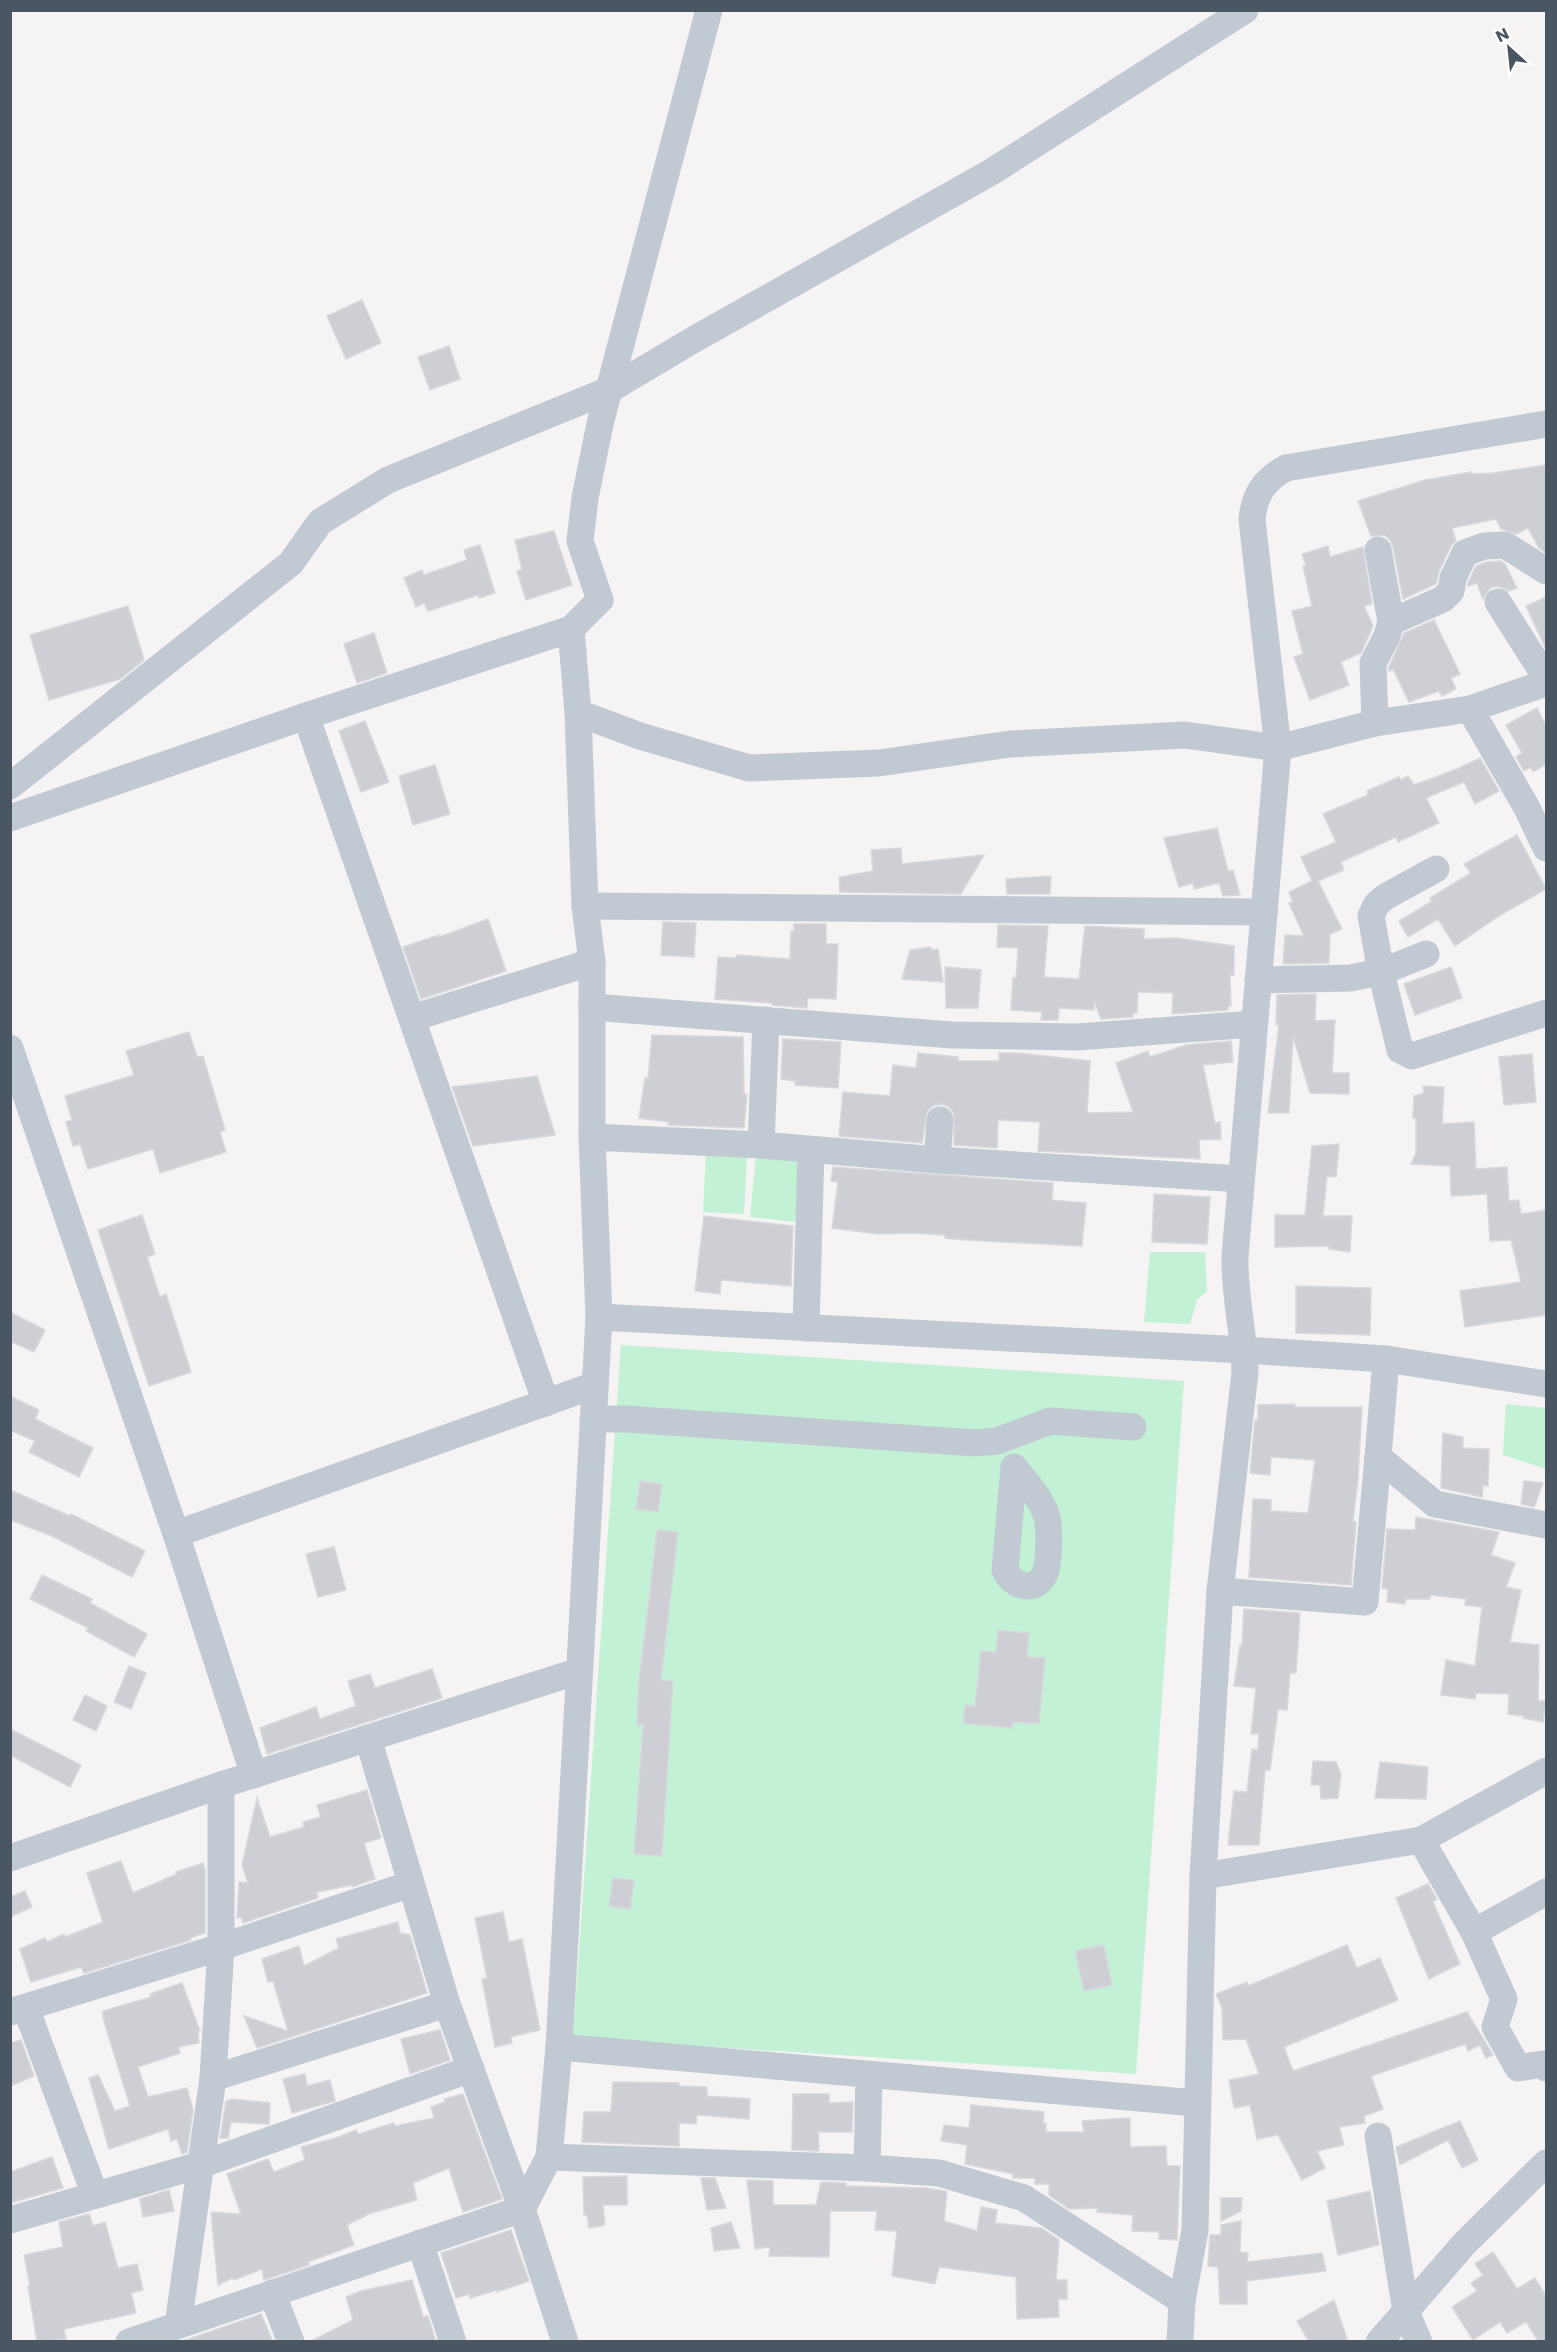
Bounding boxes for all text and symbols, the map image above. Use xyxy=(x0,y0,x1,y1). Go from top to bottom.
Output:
north arrow xyxy=(1479,18,1539,78)
text: N xyxy=(1492,22,1513,48)

